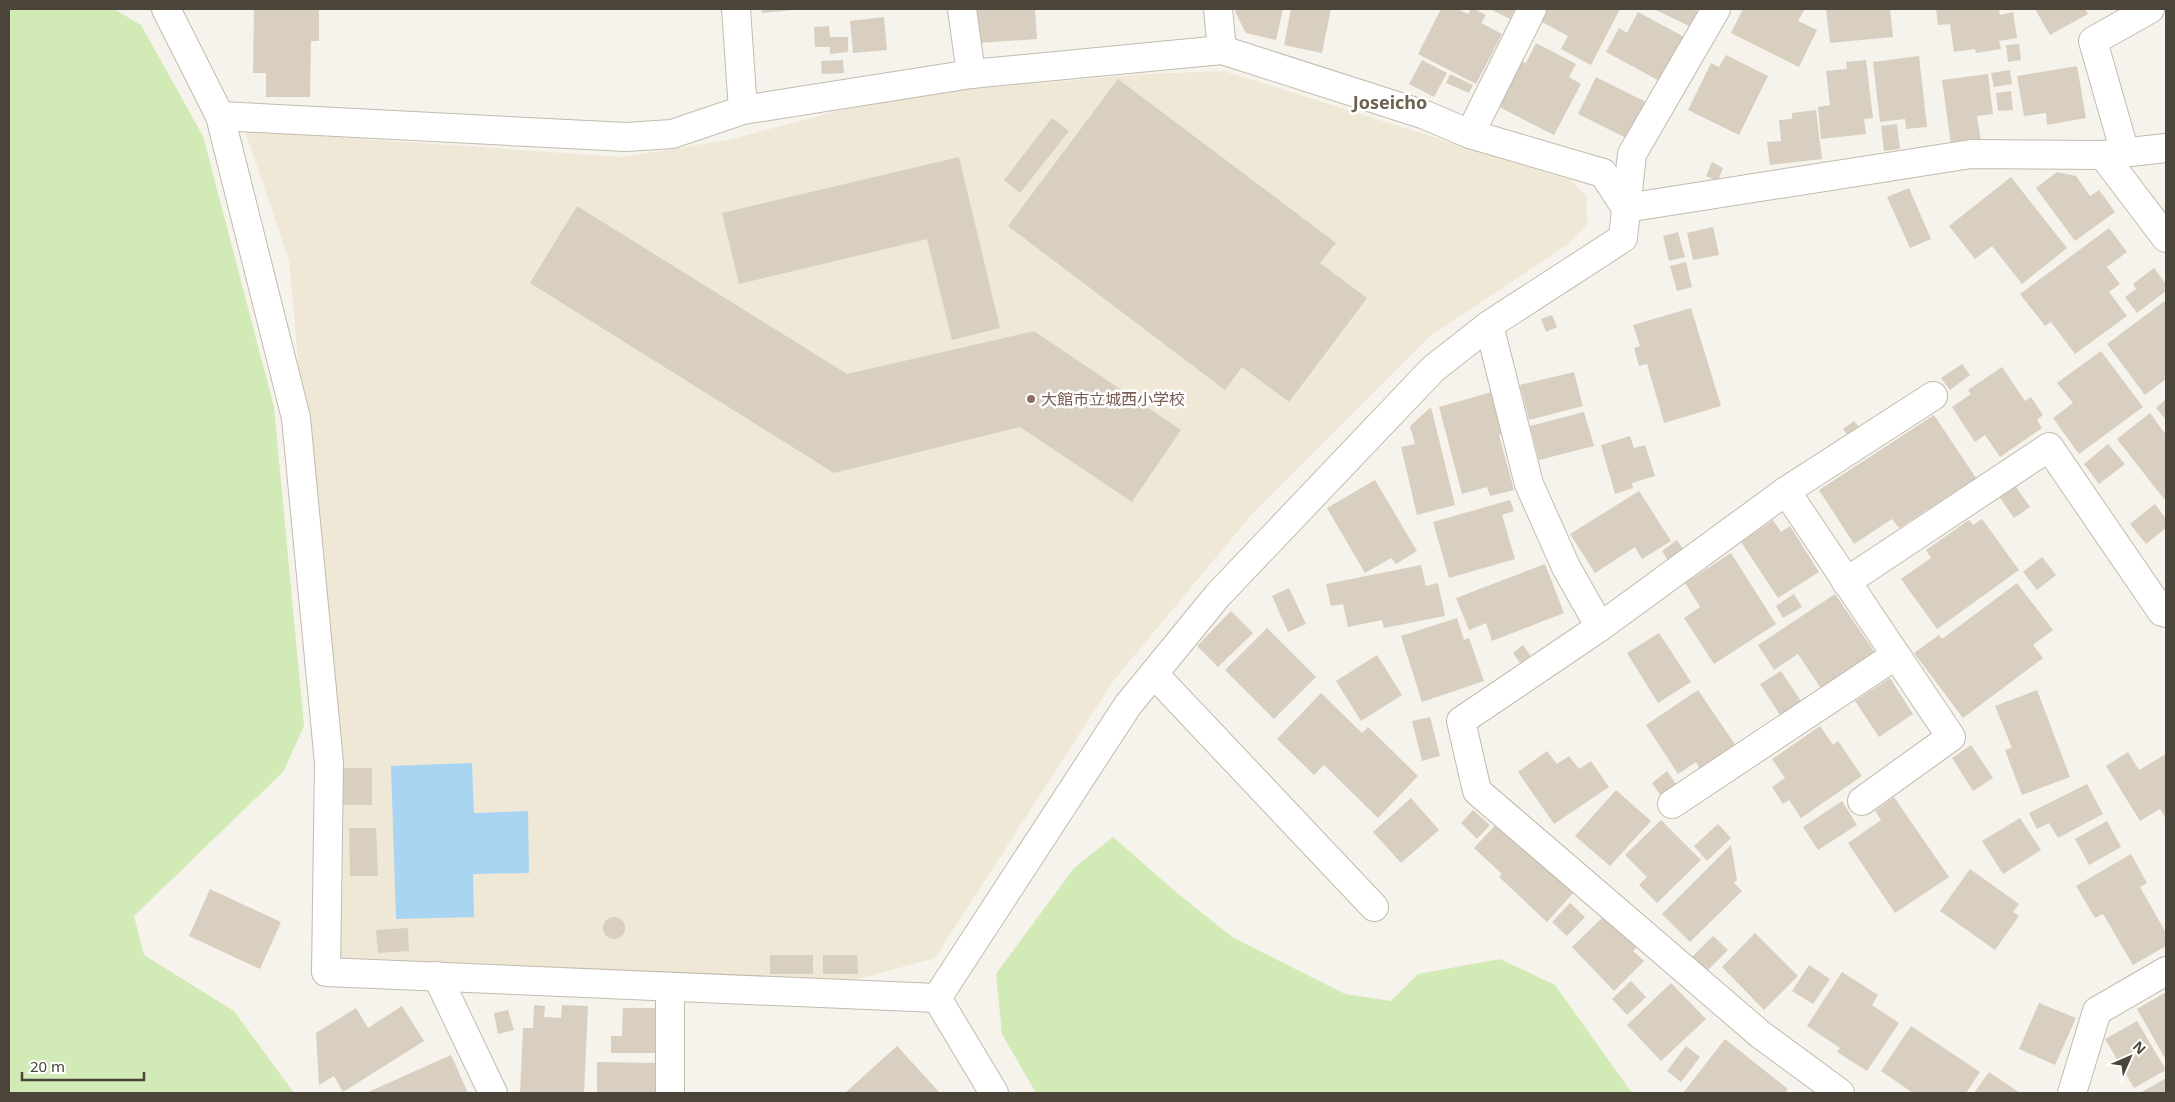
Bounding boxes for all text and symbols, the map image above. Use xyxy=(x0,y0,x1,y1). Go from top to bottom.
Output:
district label: Joseicho xyxy=(1351,90,1427,114)
place label: 大館市立城西小学校 xyxy=(1041,388,1185,410)
marker: 大館市立城西小学校 xyxy=(1025,393,1037,405)
north arrow xyxy=(2105,1032,2155,1082)
text: N xyxy=(2129,1037,2150,1058)
scale bar xyxy=(22,1050,145,1082)
text: 20 m xyxy=(30,1056,65,1076)

